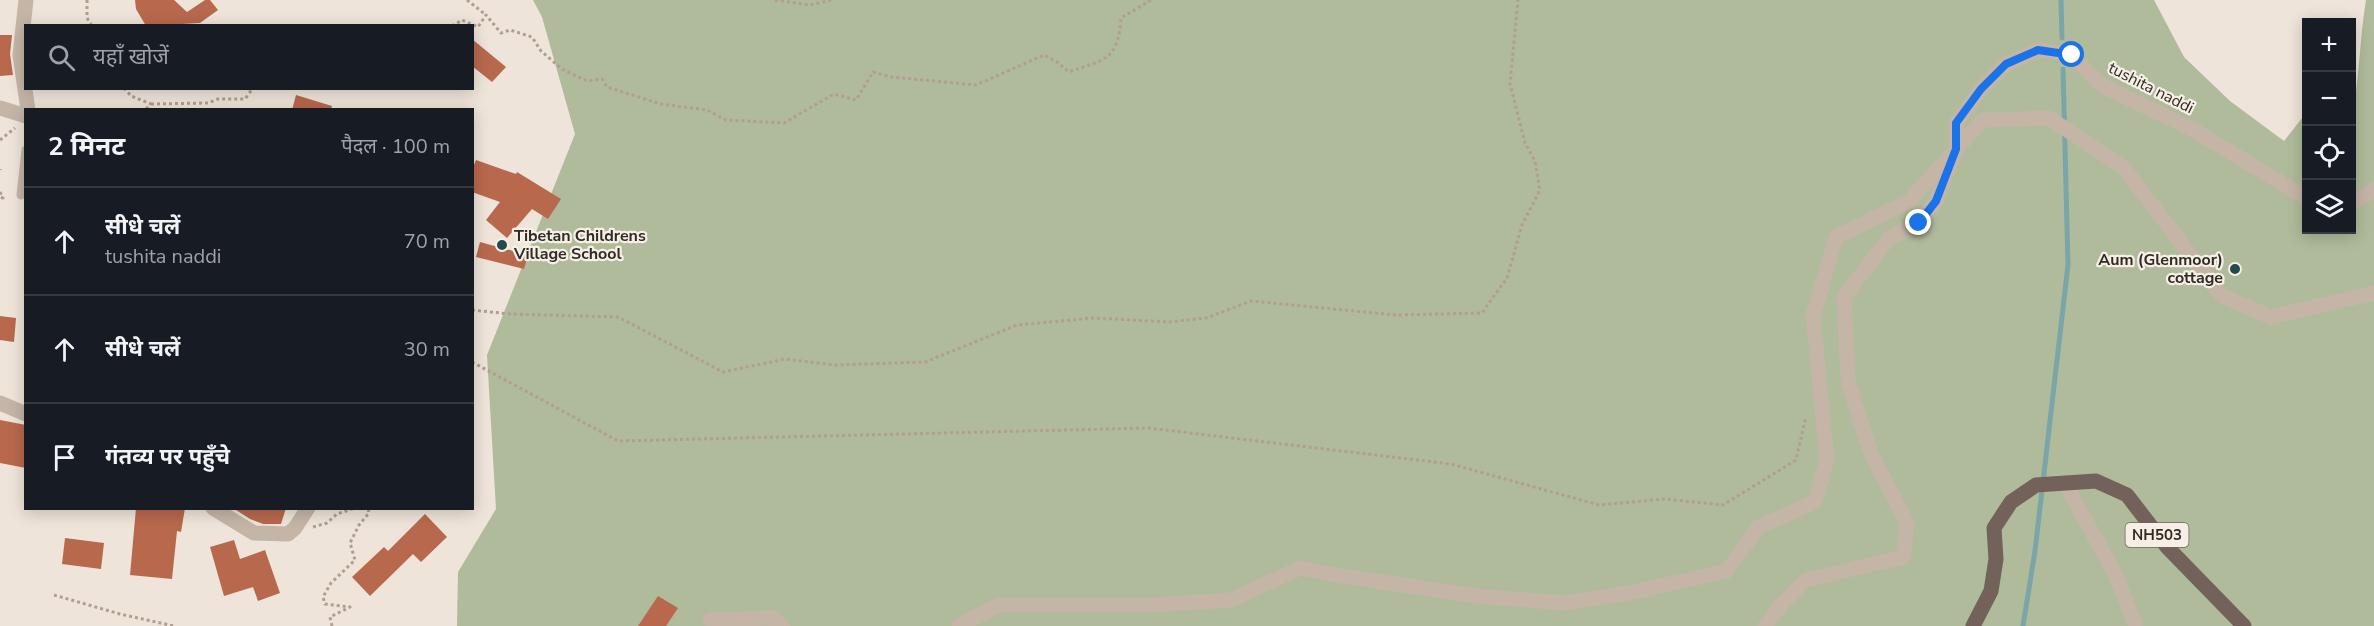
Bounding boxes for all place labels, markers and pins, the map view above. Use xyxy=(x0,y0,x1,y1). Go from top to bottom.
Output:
place label: Tibetan Childrens Village School xyxy=(513,225,646,265)
marker: Tibetan Childrens Village School xyxy=(495,238,509,252)
place label: Aum (Glenmoor) cottage xyxy=(2098,249,2223,289)
marker: Aum (Glenmoor) cottage xyxy=(2228,262,2242,276)

